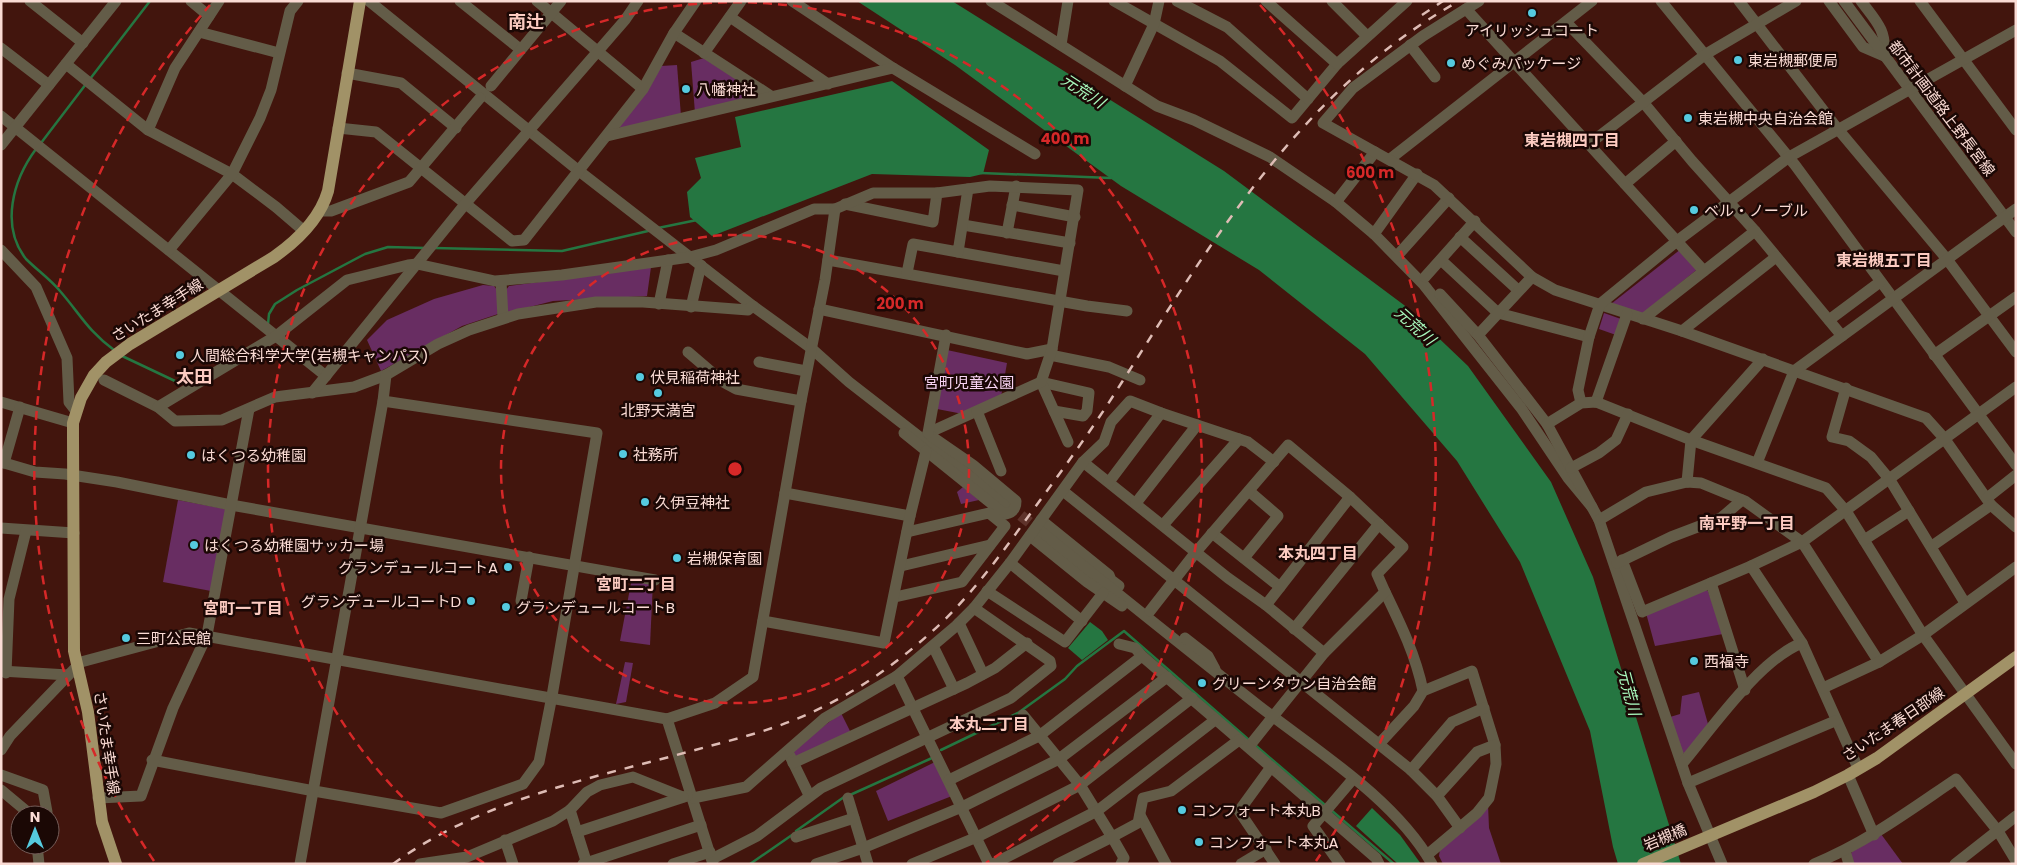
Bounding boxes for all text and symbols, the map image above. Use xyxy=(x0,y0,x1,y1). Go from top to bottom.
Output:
marker: アイリッシュコート xyxy=(1526,7,1538,19)
district label: 南辻 xyxy=(508,9,544,34)
place label: アイリッシュコート xyxy=(1465,20,1599,41)
street label: 都市計画道路上野長宮線 xyxy=(1884,36,2000,180)
place label: 東岩槻郵便局 xyxy=(1748,50,1838,71)
place label: めぐみパッケージ xyxy=(1461,53,1581,74)
marker: 東岩槻郵便局 xyxy=(1732,54,1744,66)
marker: めぐみパッケージ xyxy=(1445,57,1457,69)
water label: 元荒川 xyxy=(1057,68,1111,115)
place label: 八幡神社 xyxy=(696,79,756,100)
marker: 八幡神社 xyxy=(680,83,692,95)
place label: 東岩槻中央自治会館 xyxy=(1698,108,1833,129)
marker: 東岩槻中央自治会館 xyxy=(1682,112,1694,124)
text: 400 m xyxy=(1041,128,1090,149)
district label: 東岩槻四丁目 xyxy=(1524,129,1620,152)
text: 600 m xyxy=(1346,162,1394,183)
place label: ベル・ノーブル xyxy=(1704,200,1808,221)
marker: ベル・ノーブル xyxy=(1688,204,1700,216)
district label: 東岩槻五丁目 xyxy=(1836,249,1932,272)
street label: さいたま幸手線 xyxy=(107,273,207,347)
text: 200 m xyxy=(876,293,924,314)
water label: 元荒川 xyxy=(1389,301,1442,352)
place label: 人間総合科学大学(岩槻キャンパス) xyxy=(190,345,429,366)
marker: 人間総合科学大学(岩槻キャンパス) xyxy=(174,349,186,361)
district label: 太田 xyxy=(176,364,212,389)
place label: 伏見稲荷神社 xyxy=(650,367,740,388)
marker: 伏見稲荷神社 xyxy=(634,371,646,383)
park label: 宮町児童公園 xyxy=(924,372,1014,393)
marker: 北野天満宮 xyxy=(652,387,664,399)
place label: 北野天満宮 xyxy=(620,400,696,421)
place label: 社務所 xyxy=(633,444,678,465)
place label: はくつる幼稚園 xyxy=(201,445,306,466)
marker: 社務所 xyxy=(617,448,629,460)
marker: はくつる幼稚園 xyxy=(185,449,197,461)
centre of rings xyxy=(726,460,744,478)
place label: 久伊豆神社 xyxy=(655,492,730,513)
marker: 久伊豆神社 xyxy=(639,496,651,508)
district label: 南平野一丁目 xyxy=(1699,512,1795,535)
place label: はくつる幼稚園サッカー場 xyxy=(204,535,384,556)
marker: はくつる幼稚園サッカー場 xyxy=(188,539,200,551)
district label: 本丸四丁目 xyxy=(1278,542,1358,565)
place label: 岩槻保育園 xyxy=(687,548,762,569)
marker: 岩槻保育園 xyxy=(671,552,683,564)
place label: グランデュールコートA xyxy=(338,557,498,578)
marker: グランデュールコートA xyxy=(502,561,514,573)
district label: 宮町二丁目 xyxy=(596,573,676,596)
place label: グランデュールコートD xyxy=(301,591,461,612)
marker: グランデュールコートD xyxy=(465,595,477,607)
district label: 宮町一丁目 xyxy=(203,597,283,620)
place label: グランデュールコートB xyxy=(516,597,675,618)
marker: グランデュールコートB xyxy=(500,601,512,613)
place label: 三町公民館 xyxy=(136,628,211,649)
marker: 三町公民館 xyxy=(120,632,132,644)
place label: 西福寺 xyxy=(1704,651,1749,672)
marker: 西福寺 xyxy=(1688,655,1700,667)
water label: 元荒川 xyxy=(1612,666,1647,720)
place label: グリーンタウン自治会館 xyxy=(1212,673,1376,694)
marker: グリーンタウン自治会館 xyxy=(1196,677,1208,689)
street label: さいたま春日部線 xyxy=(1838,682,1948,766)
street label: さいたま幸手線 xyxy=(89,690,125,796)
district label: 本丸二丁目 xyxy=(949,713,1029,736)
place label: コンフォート本丸B xyxy=(1192,800,1321,821)
marker: コンフォート本丸B xyxy=(1176,804,1188,816)
north arrow xyxy=(10,805,60,855)
text: N xyxy=(30,807,40,827)
street label: 岩槻橋 xyxy=(1640,819,1690,855)
place label: コンフォート本丸A xyxy=(1209,832,1339,853)
marker: コンフォート本丸A xyxy=(1193,836,1205,848)

